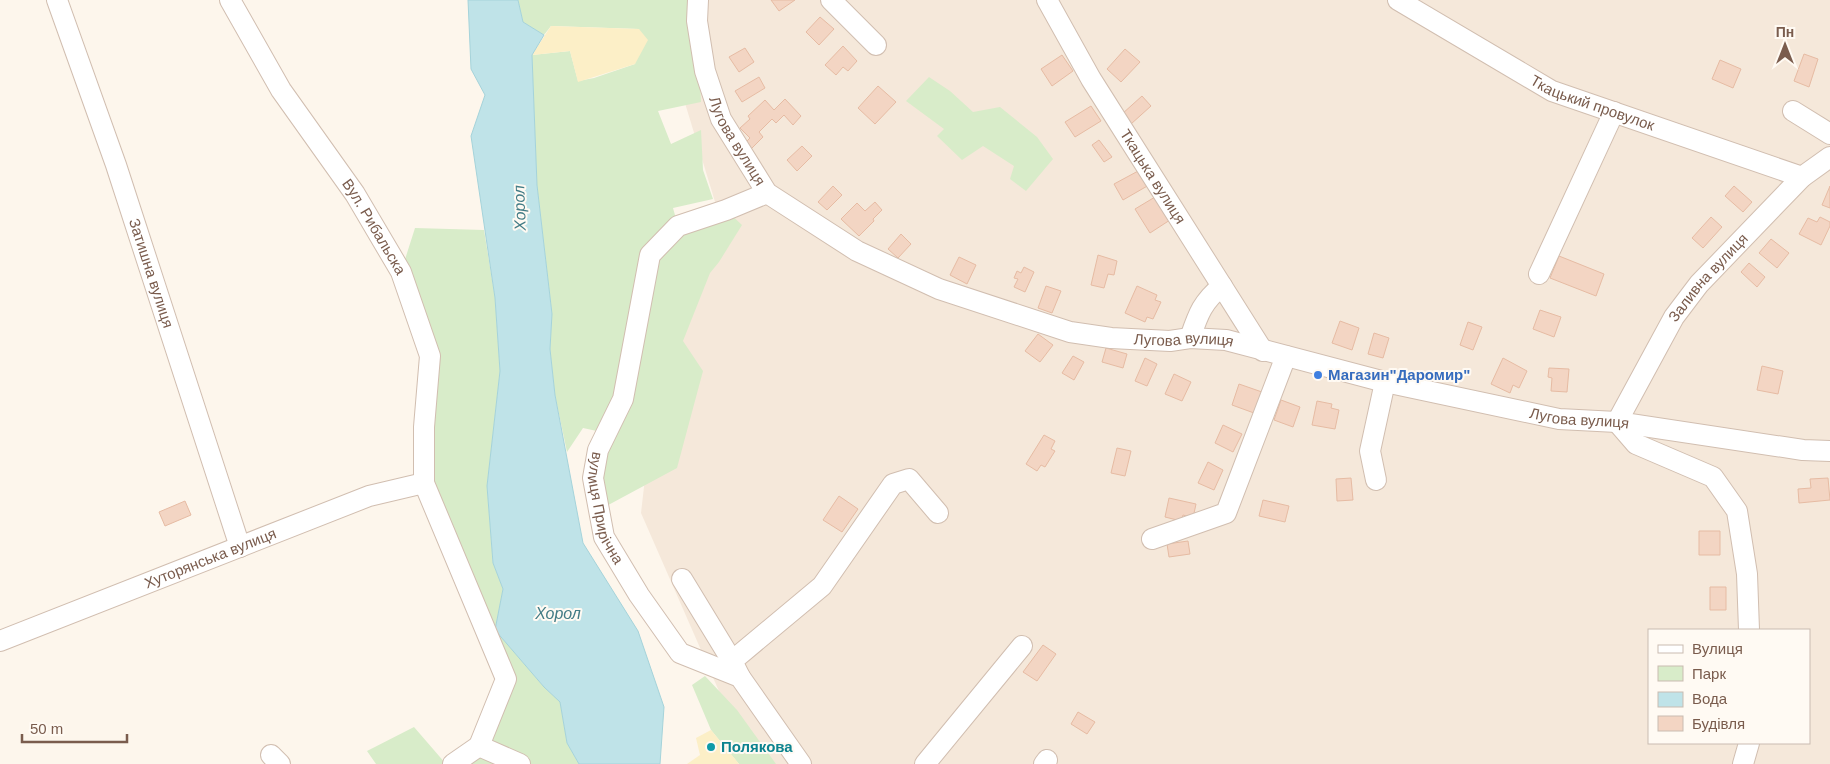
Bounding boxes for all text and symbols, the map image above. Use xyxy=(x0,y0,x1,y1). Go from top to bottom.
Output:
north arrow xyxy=(1760,20,1810,70)
text: Пн xyxy=(1776,24,1794,40)
street label: Ткацький провулок xyxy=(1528,71,1657,134)
street label: Лугова вулиця xyxy=(706,94,769,188)
street label: Ткацька вулиця xyxy=(1117,126,1189,227)
street label: Вул. Рибальска xyxy=(339,175,410,278)
water label: Хорол xyxy=(510,185,529,232)
street label: Затишна вулиця xyxy=(126,216,177,330)
street label: Заливна вулиця xyxy=(1665,230,1751,325)
street label: Лугова вулиця xyxy=(1133,329,1236,350)
place label: Магазин"Даромир" xyxy=(1328,366,1470,383)
marker: Магазин"Даромир" xyxy=(1312,369,1324,381)
street label: Лугова вулиця xyxy=(1528,404,1630,432)
street label: вулиця Прирічна xyxy=(585,451,628,568)
street label: Хуторянська вулиця xyxy=(142,524,279,591)
water label: Хорол xyxy=(534,605,581,622)
legend xyxy=(1648,629,1810,744)
text: Вулиця xyxy=(1692,640,1743,657)
text: Парк xyxy=(1692,665,1726,682)
text: Вода xyxy=(1692,690,1728,707)
scale bar xyxy=(22,712,128,744)
text: Будівля xyxy=(1692,715,1745,732)
text: 50 m xyxy=(30,720,63,737)
place label: Полякова xyxy=(721,738,793,755)
marker: Полякова xyxy=(705,741,717,753)

